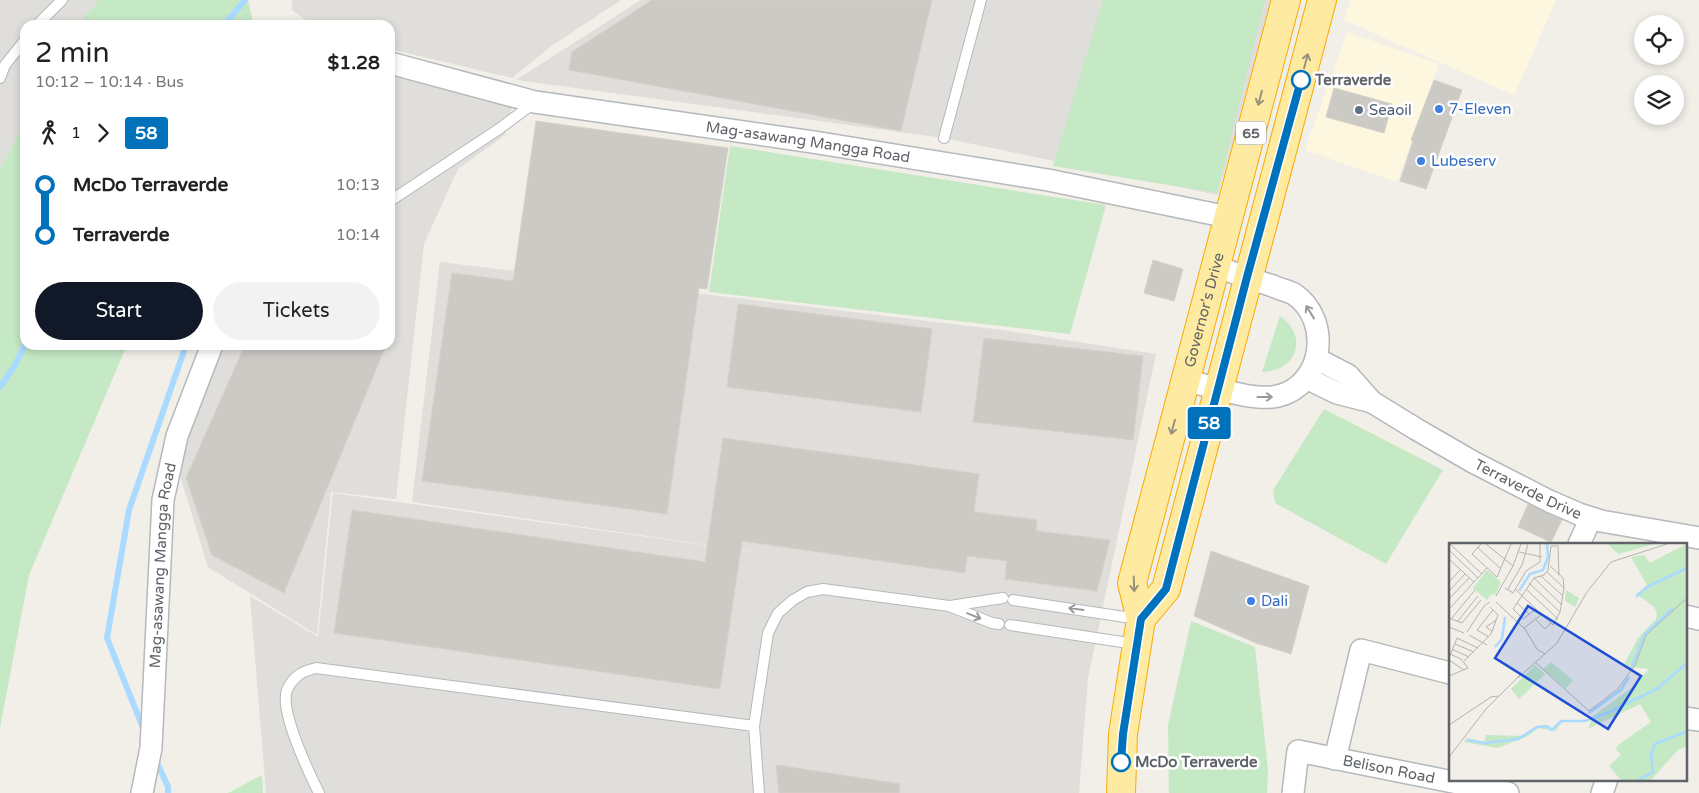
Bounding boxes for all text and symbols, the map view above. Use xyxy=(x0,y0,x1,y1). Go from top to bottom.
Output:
map controls xyxy=(1634,15,1684,125)
button: locate xyxy=(1634,15,1684,65)
text: 2 min xyxy=(35,36,110,70)
text: $1.28 xyxy=(328,52,380,74)
one-way arrow xyxy=(1302,54,1311,70)
marker: Terraverde xyxy=(1291,70,1311,90)
place label: Terraverde xyxy=(1314,71,1392,89)
text: 10:12 – 10:14 · Bus xyxy=(35,72,184,92)
button: layers xyxy=(1634,75,1684,125)
one-way arrow xyxy=(1255,89,1264,105)
place label: 7-Eleven xyxy=(1449,100,1511,118)
place label: Seaoil xyxy=(1369,101,1412,119)
marker: 7-Eleven xyxy=(1433,103,1445,115)
marker: Seaoil xyxy=(1353,104,1365,116)
street label: Mag-asawang Mangga Road xyxy=(705,118,911,167)
icon: walk xyxy=(35,119,63,147)
icon: forward xyxy=(89,119,117,147)
text: 58 xyxy=(135,122,158,144)
road number: 65 xyxy=(1236,122,1266,144)
text: 1 xyxy=(71,123,81,143)
place label: Lubeserv xyxy=(1431,152,1496,170)
marker: Lubeserv xyxy=(1415,155,1427,167)
text: McDo Terraverde xyxy=(73,174,228,196)
text: 10:13 xyxy=(336,175,380,195)
text: Terraverde xyxy=(73,224,170,246)
text: 10:14 xyxy=(336,225,380,245)
street label: Governor's Drive xyxy=(1180,251,1228,369)
button: Start xyxy=(35,282,203,340)
button: Tickets xyxy=(213,282,380,340)
one-way arrow xyxy=(1305,306,1315,320)
one-way arrow xyxy=(1256,392,1272,402)
line badge: 58 xyxy=(1186,407,1232,439)
text: 58 xyxy=(1198,412,1220,434)
one-way arrow xyxy=(1168,419,1177,435)
street label: Terraverde Drive xyxy=(1471,455,1584,523)
street label: Mag-asawang Mangga Road xyxy=(146,461,180,669)
inset map xyxy=(1449,543,1686,780)
one-way arrow xyxy=(1129,576,1139,592)
place label: Dali xyxy=(1261,592,1288,610)
marker: Dali xyxy=(1245,595,1257,607)
one-way arrow xyxy=(1068,604,1084,614)
one-way arrow xyxy=(966,612,981,621)
street label: Belison Road xyxy=(1341,751,1436,787)
marker: McDo Terraverde xyxy=(1111,752,1131,772)
place label: McDo Terraverde xyxy=(1135,753,1258,771)

